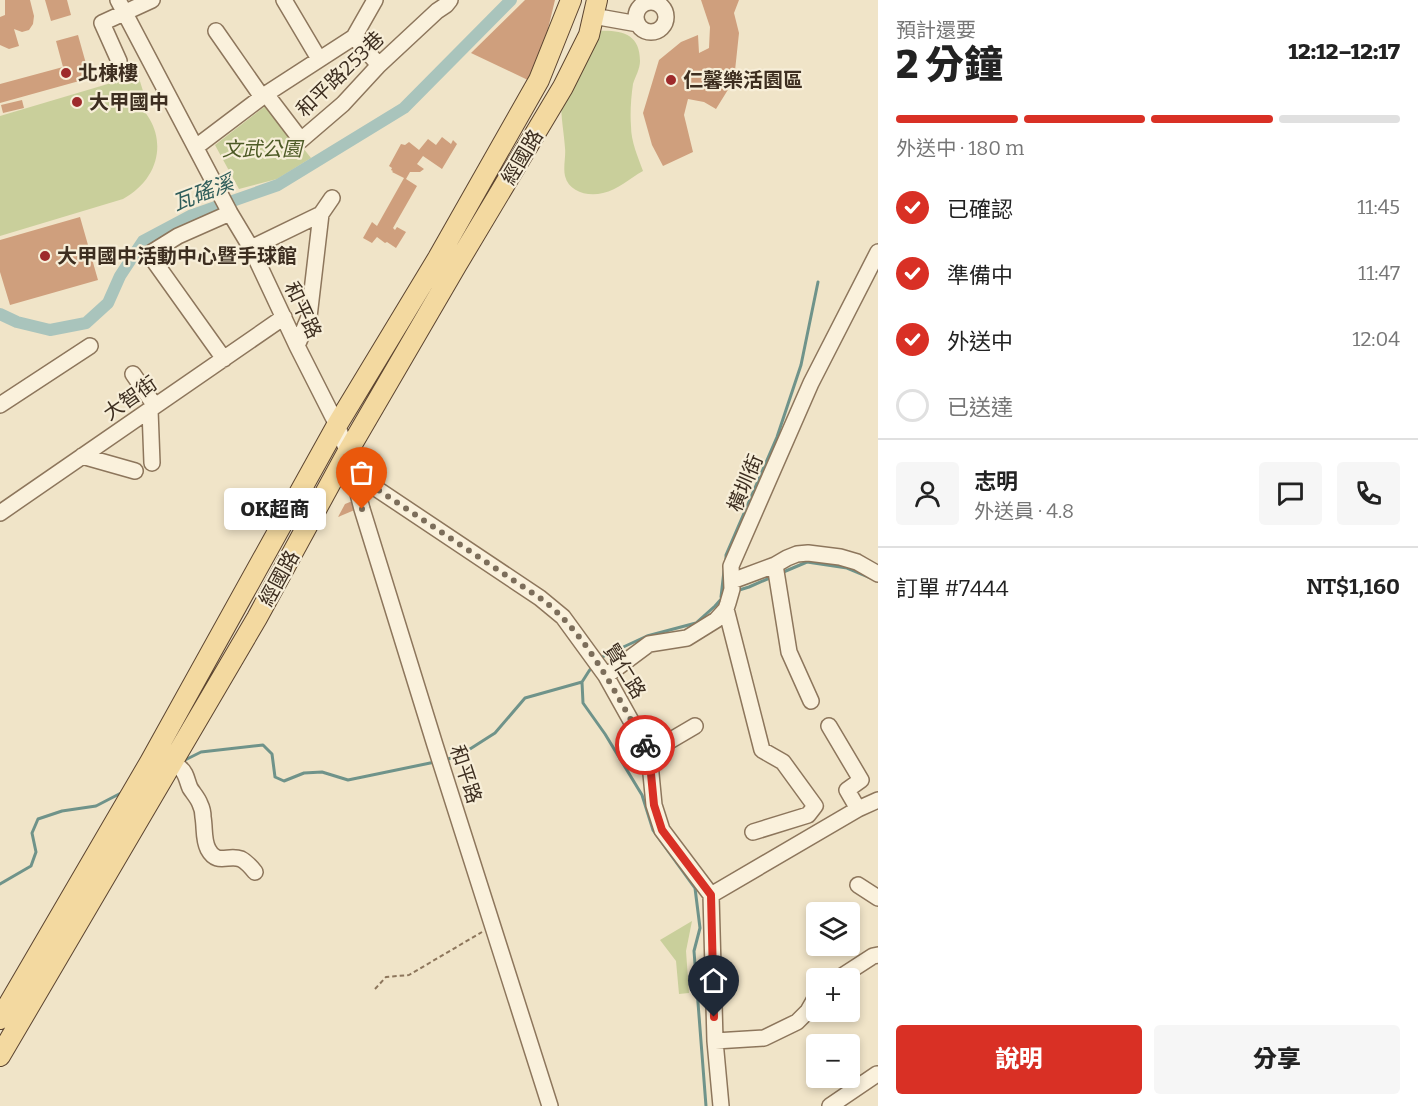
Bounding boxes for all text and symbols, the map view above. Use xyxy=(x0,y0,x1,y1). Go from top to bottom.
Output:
text: 預計還要 xyxy=(896,18,976,42)
street label: 和平路253巷 xyxy=(291,26,389,122)
text: 12:12–12:17 xyxy=(1288,38,1400,65)
text: 2 分鐘 xyxy=(896,42,1003,88)
place label: 北棟樓 xyxy=(78,61,138,85)
marker: 北棟樓 xyxy=(59,66,73,80)
place label: 仁馨樂活園區 xyxy=(683,68,803,92)
marker: 仁馨樂活園區 xyxy=(664,73,678,87)
place label: 大甲國中 xyxy=(89,90,169,114)
marker: 大甲國中 xyxy=(70,95,84,109)
street label: 經國路 xyxy=(496,125,548,189)
text: 外送中 · 180 m xyxy=(896,136,1024,160)
park label: 文武公園 xyxy=(222,137,305,161)
water label: 瓦磘溪 xyxy=(169,168,240,216)
icon: check xyxy=(896,191,929,224)
text: 11:45 xyxy=(1357,195,1400,219)
text: 已確認 xyxy=(947,196,1013,223)
place label: 大甲國中活動中心暨手球館 xyxy=(57,244,297,268)
marker: 大甲國中活動中心暨手球館 xyxy=(38,249,52,263)
icon: check xyxy=(896,257,929,290)
text: 11:47 xyxy=(1358,261,1400,285)
text: 準備中 xyxy=(947,262,1013,289)
street label: 和平路 xyxy=(279,278,327,342)
icon: check xyxy=(896,323,929,356)
text: 12:04 xyxy=(1352,327,1400,351)
text: 外送中 xyxy=(947,328,1013,355)
street label: 大智街 xyxy=(99,371,161,425)
text: 已送達 xyxy=(947,394,1013,421)
pin xyxy=(336,447,387,509)
street label: 橫圳街 xyxy=(722,451,768,515)
icon: bag xyxy=(345,456,378,489)
button: person xyxy=(896,462,959,525)
button: chat xyxy=(1259,462,1322,525)
button: phone xyxy=(1337,462,1400,525)
text: 志明 xyxy=(974,468,1018,495)
callout: OK超商 xyxy=(224,488,326,530)
text: OK超商 xyxy=(241,497,309,521)
text: 外送員 · 4.8 xyxy=(974,499,1074,523)
street label: 經國路 xyxy=(254,546,304,610)
text: NT$1,160 xyxy=(1306,573,1400,600)
text: 訂單 #7444 xyxy=(896,575,1009,602)
street label: 賢仁路 xyxy=(599,639,651,703)
courier xyxy=(615,715,675,775)
icon: bike xyxy=(629,729,662,762)
street label: 和平路 xyxy=(445,742,487,806)
map controls xyxy=(806,902,860,1088)
button: layers xyxy=(806,902,860,956)
pin xyxy=(688,955,739,1017)
icon: home xyxy=(697,964,730,997)
button: + xyxy=(806,968,860,1022)
button: 說明 xyxy=(896,1025,1142,1094)
button: 分享 xyxy=(1154,1025,1400,1094)
button: − xyxy=(806,1034,860,1088)

